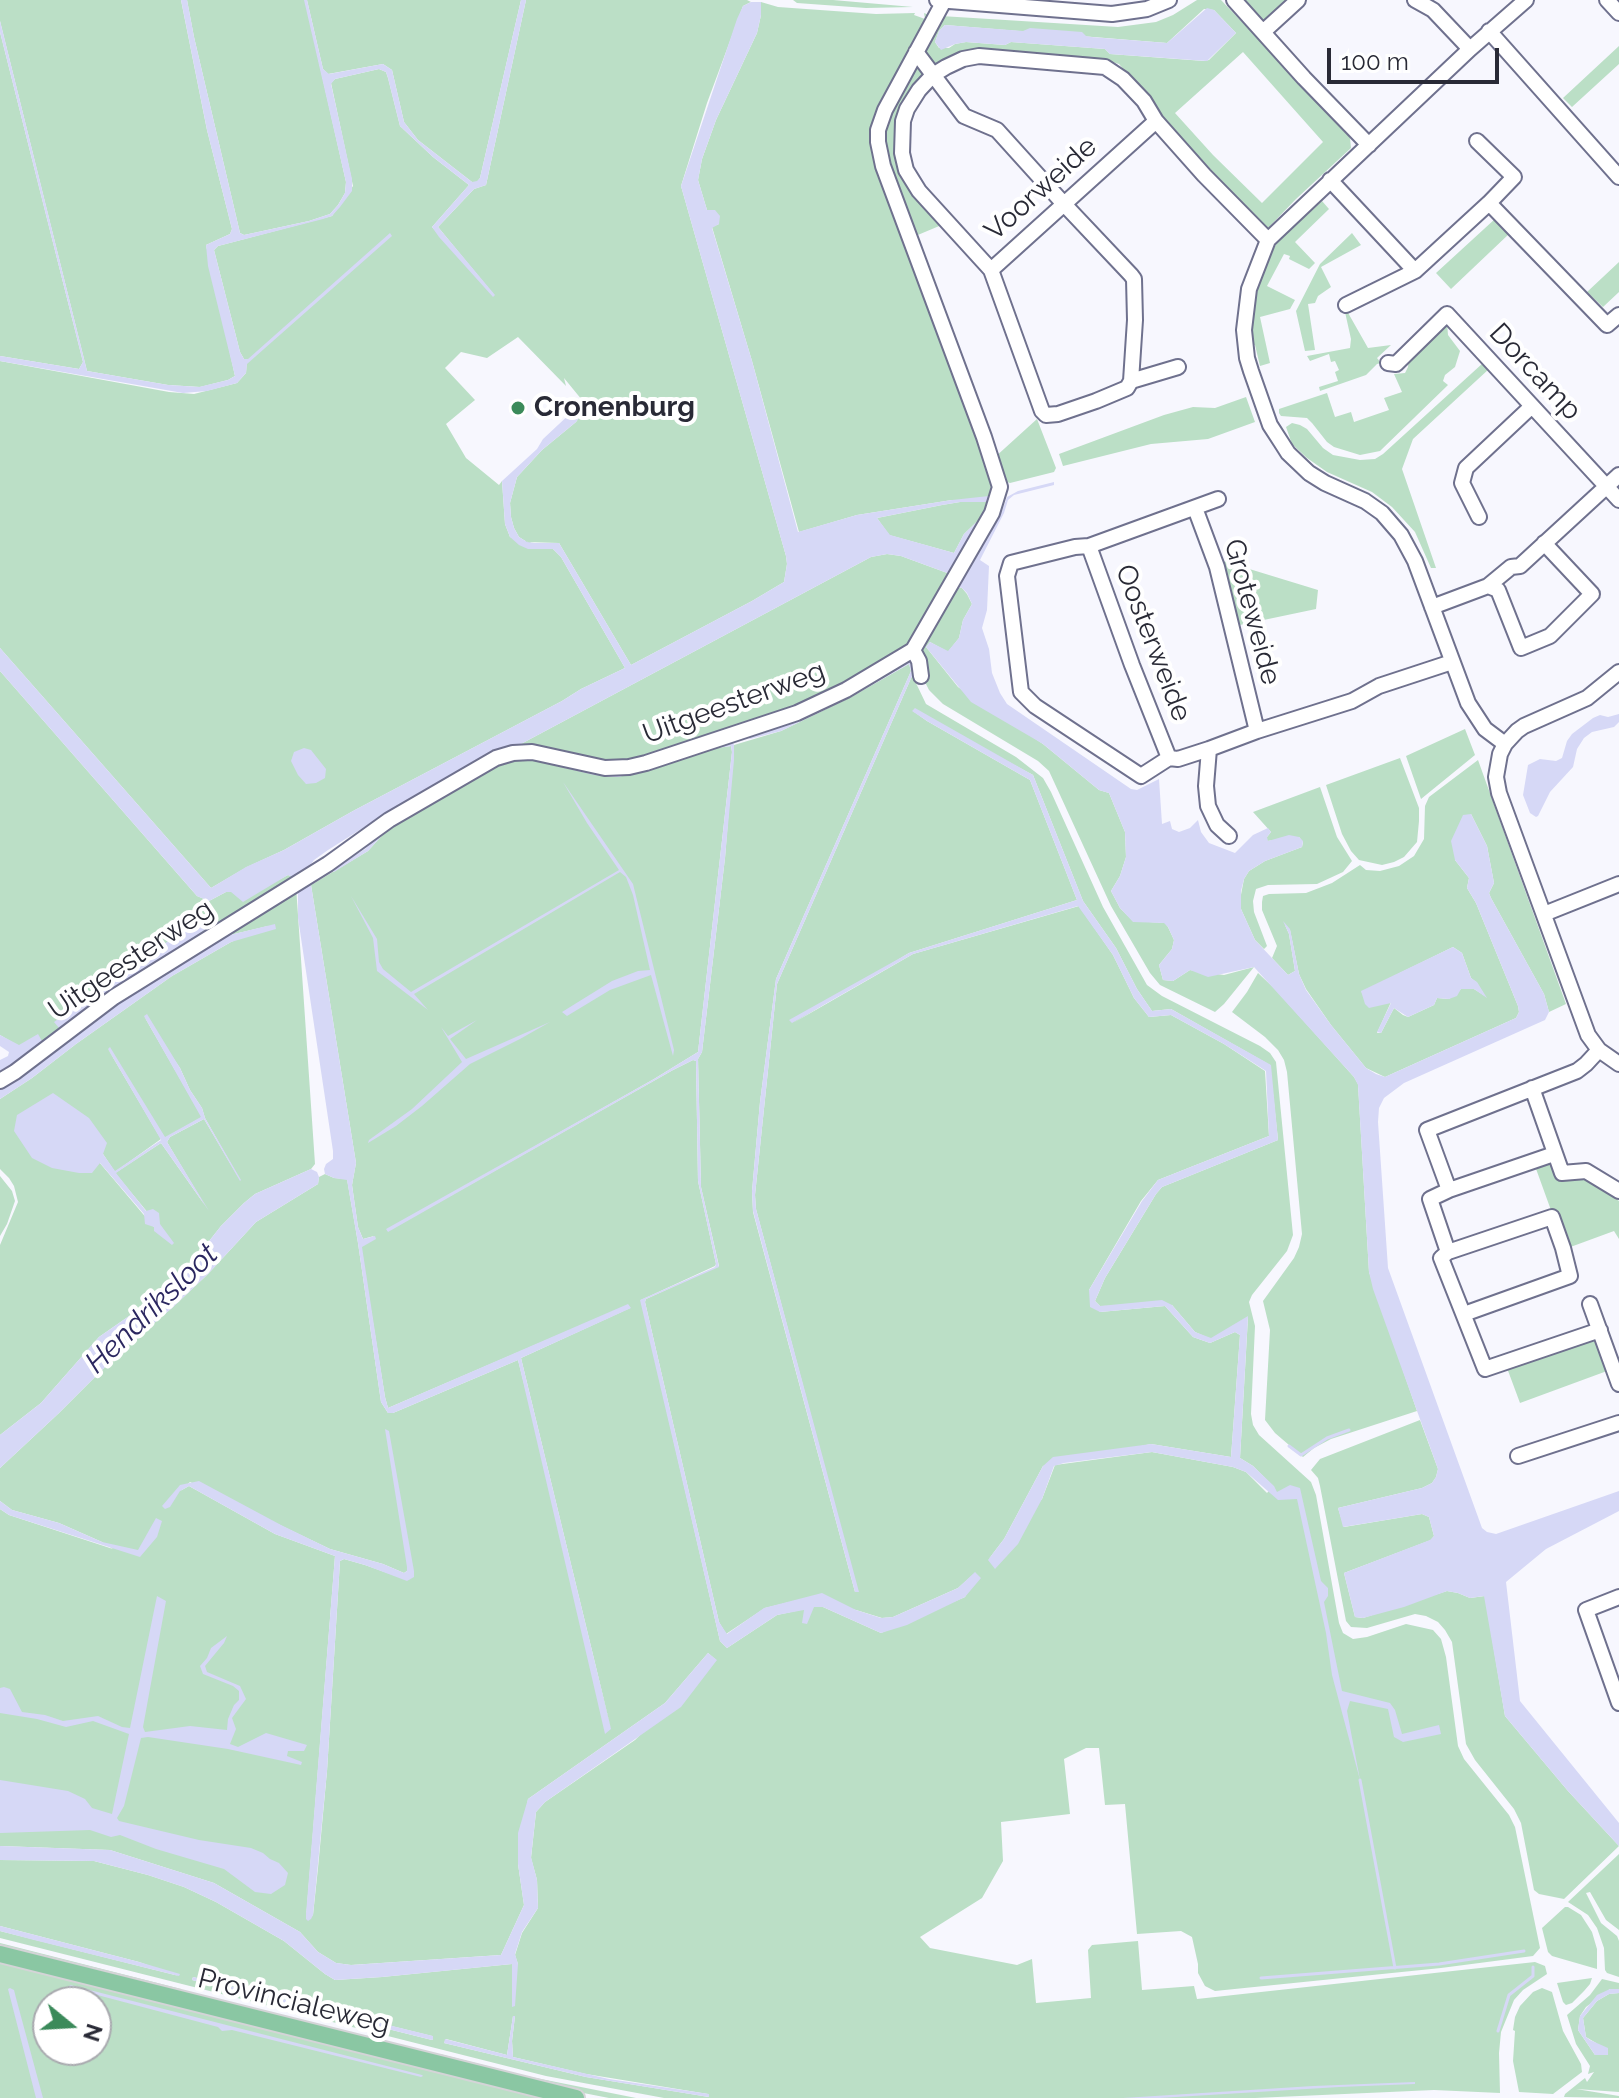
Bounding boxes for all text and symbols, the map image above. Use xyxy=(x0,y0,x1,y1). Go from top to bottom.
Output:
scale bar xyxy=(1331,32,1503,82)
text: 100 m xyxy=(1341,47,1409,76)
street label: Voorweide xyxy=(978,130,1104,248)
street label: Dorcamp xyxy=(1482,317,1588,427)
place label: Cronenburg xyxy=(534,391,695,425)
marker: Cronenburg xyxy=(509,399,527,417)
street label: Groteweide xyxy=(1216,535,1288,689)
street label: Oosterweide xyxy=(1108,560,1198,726)
street label: Uitgeesterweg xyxy=(638,654,830,752)
street label: Uitgeesterweg xyxy=(42,893,220,1027)
water label: Hendriksloot xyxy=(78,1237,226,1381)
street label: Provincialeweg xyxy=(195,1962,393,2042)
north arrow xyxy=(32,1986,112,2066)
text: N xyxy=(78,2021,108,2045)

